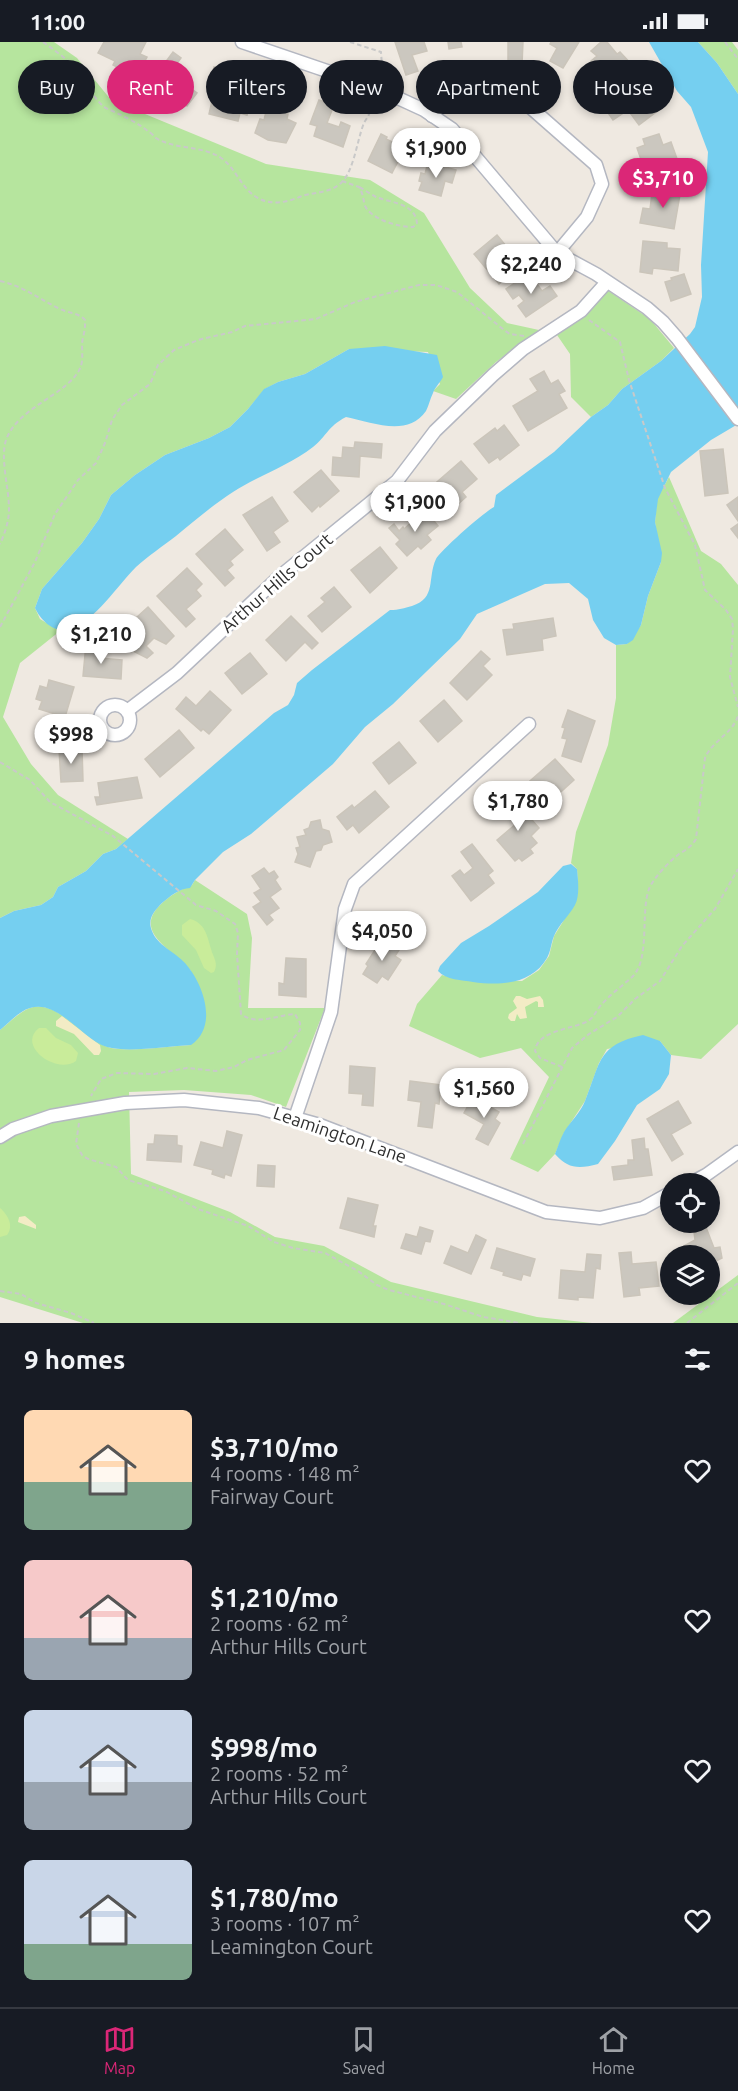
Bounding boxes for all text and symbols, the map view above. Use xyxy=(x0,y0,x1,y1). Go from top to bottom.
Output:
text: 11:00 xyxy=(30,9,85,34)
chip: Buy xyxy=(18,60,95,114)
chip: Rent xyxy=(107,60,194,114)
chip: Filters xyxy=(206,60,307,114)
chip: New xyxy=(319,60,404,114)
chip: Apartment xyxy=(416,60,561,114)
chip: House xyxy=(573,60,674,114)
pin: $1,900 xyxy=(387,128,485,179)
text: $1,900 xyxy=(405,136,467,159)
pin: $3,710 xyxy=(614,158,712,209)
text: $3,710 xyxy=(632,166,694,189)
pin: $2,240 xyxy=(482,244,580,295)
text: $2,240 xyxy=(500,252,562,275)
pin: $1,900 xyxy=(366,482,464,533)
text: $1,900 xyxy=(384,490,446,513)
street label: Arthur Hills Court xyxy=(217,528,336,636)
pin: $1,210 xyxy=(52,614,150,665)
text: $1,210 xyxy=(70,622,132,645)
pin: $998 xyxy=(35,714,107,765)
text: $998 xyxy=(48,722,94,745)
pin: $1,780 xyxy=(469,781,567,832)
text: $1,780 xyxy=(487,789,549,812)
pin: $4,050 xyxy=(333,911,431,962)
text: $4,050 xyxy=(351,919,413,942)
pin: $1,560 xyxy=(435,1068,533,1119)
text: $1,560 xyxy=(453,1076,515,1099)
street label: Leamington Lane xyxy=(271,1102,410,1166)
map controls xyxy=(660,1173,720,1305)
button: locate xyxy=(660,1173,720,1233)
button: layers xyxy=(660,1245,720,1305)
icon: filters xyxy=(681,1343,714,1376)
text: 9 homes xyxy=(24,1345,125,1374)
text: $3,710/mo xyxy=(210,1433,339,1462)
icon: home xyxy=(72,1434,144,1506)
icon: heart xyxy=(681,1454,714,1487)
text: 4 rooms · 148 m² xyxy=(210,1462,360,1485)
text: Fairway Court xyxy=(210,1485,334,1508)
text: $1,210/mo xyxy=(210,1583,339,1612)
icon: home xyxy=(72,1584,144,1656)
icon: heart xyxy=(681,1604,714,1637)
text: 2 rooms · 62 m² xyxy=(210,1612,348,1635)
text: Arthur Hills Court xyxy=(210,1635,367,1658)
text: $998/mo xyxy=(210,1733,318,1762)
icon: home xyxy=(72,1734,144,1806)
icon: heart xyxy=(681,1754,714,1787)
text: 2 rooms · 52 m² xyxy=(210,1762,348,1785)
text: Arthur Hills Court xyxy=(210,1785,367,1808)
text: $1,780/mo xyxy=(210,1883,339,1912)
icon: home xyxy=(72,1884,144,1956)
icon: heart xyxy=(681,1904,714,1937)
text: 3 rooms · 107 m² xyxy=(210,1912,360,1935)
text: Leamington Court xyxy=(210,1935,373,1958)
tab: Map xyxy=(103,2023,136,2077)
tab: Saved xyxy=(343,2023,385,2077)
tab: Home xyxy=(592,2023,635,2077)

